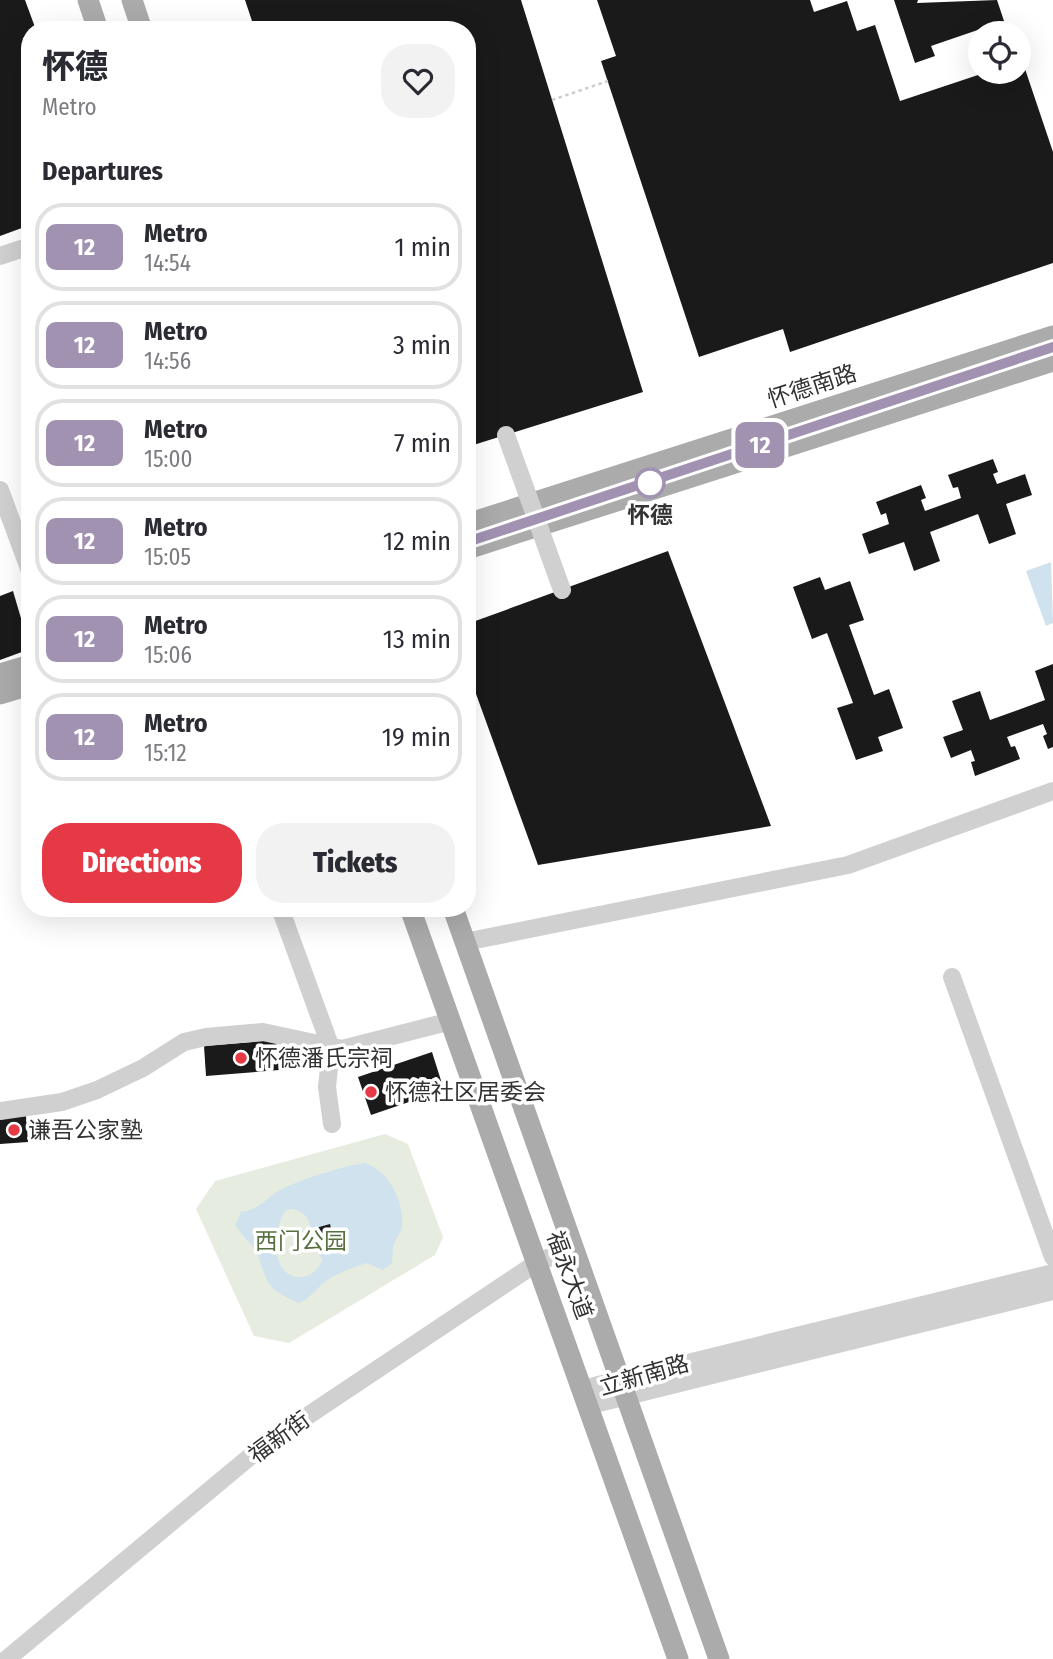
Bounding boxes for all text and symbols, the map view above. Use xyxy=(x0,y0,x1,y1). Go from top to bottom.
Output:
map controls xyxy=(968,21,1031,84)
button: locate xyxy=(968,21,1031,84)
button: heart xyxy=(381,44,455,118)
text: 怀德 xyxy=(42,47,108,87)
text: Metro xyxy=(42,93,97,121)
text: Departures xyxy=(42,156,163,187)
text: Metro xyxy=(144,218,208,249)
text: 1 min xyxy=(395,232,451,263)
text: 12 xyxy=(74,233,95,261)
text: 14:54 xyxy=(144,249,191,277)
text: Metro xyxy=(144,316,208,347)
text: 3 min xyxy=(393,330,451,361)
text: 12 xyxy=(74,331,95,359)
text: 14:56 xyxy=(144,347,191,375)
street label: 怀德南路 xyxy=(764,358,860,414)
text: Metro xyxy=(144,414,208,445)
line badge: 12 xyxy=(728,422,792,468)
text: 7 min xyxy=(394,428,451,459)
text: 12 xyxy=(74,429,95,457)
text: 12 xyxy=(749,431,771,459)
text: 15:00 xyxy=(144,445,192,473)
marker: 怀德 xyxy=(635,468,665,498)
place label: 怀德 xyxy=(627,501,673,529)
text: Metro xyxy=(144,512,208,543)
text: 12 min xyxy=(383,526,451,557)
text: 12 xyxy=(74,527,95,555)
text: 15:05 xyxy=(144,543,191,571)
text: Metro xyxy=(144,610,208,641)
text: 13 min xyxy=(383,624,451,655)
text: 12 xyxy=(74,625,95,653)
text: 15:06 xyxy=(144,641,192,669)
text: Metro xyxy=(144,708,208,739)
text: 19 min xyxy=(382,722,451,753)
text: 12 xyxy=(74,723,95,751)
text: 15:12 xyxy=(144,739,187,767)
button: Directions xyxy=(42,823,242,903)
button: Tickets xyxy=(256,823,455,903)
place label: 怀德潘氏宗祠 xyxy=(255,1044,393,1072)
marker: 怀德潘氏宗祠 xyxy=(233,1050,249,1066)
place label: 怀德社区居委会 xyxy=(385,1078,546,1106)
marker: 怀德社区居委会 xyxy=(363,1084,379,1100)
place label: 谦吾公家塾 xyxy=(28,1116,143,1144)
marker: 谦吾公家塾 xyxy=(6,1122,22,1138)
park label: 西门公园 xyxy=(255,1227,347,1255)
street label: 福永大道 xyxy=(541,1227,599,1323)
street label: 立新南路 xyxy=(596,1349,692,1401)
street label: 福新街 xyxy=(243,1405,315,1469)

